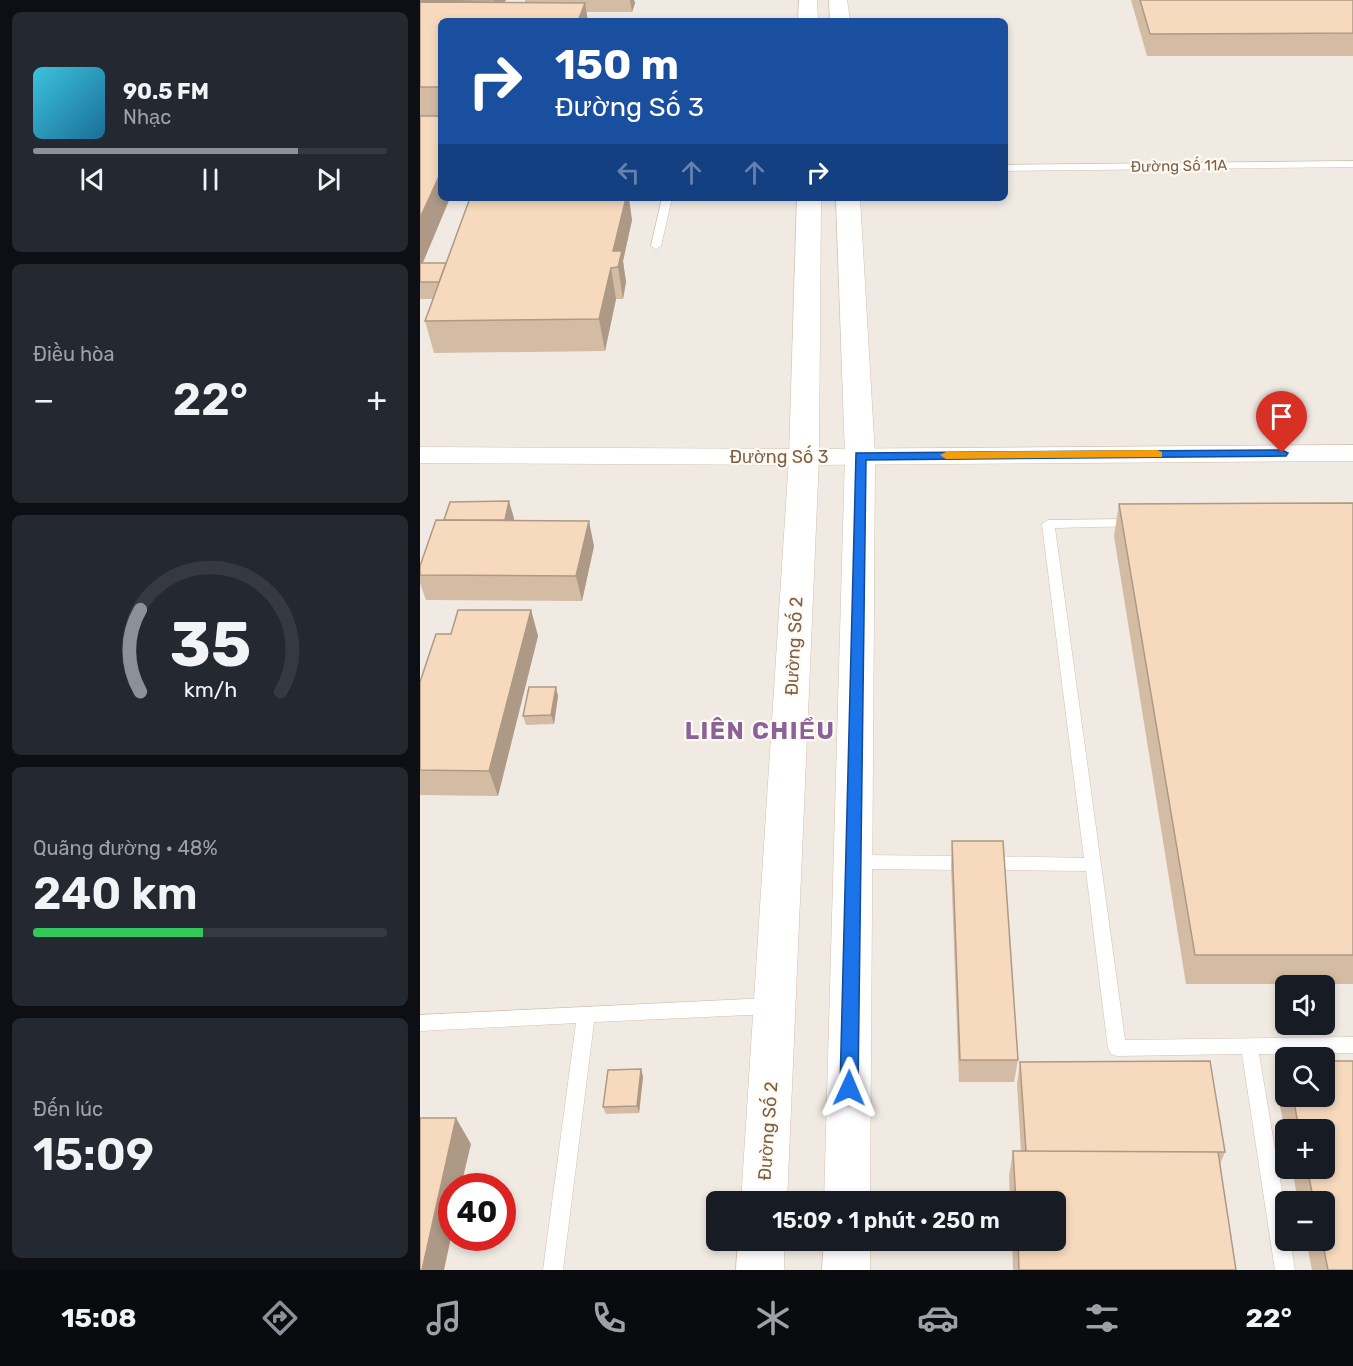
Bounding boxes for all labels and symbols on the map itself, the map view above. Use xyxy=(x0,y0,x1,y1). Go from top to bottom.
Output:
street label: Đường Số 11A xyxy=(1131,156,1227,176)
pin xyxy=(1256,391,1307,453)
street label: Đường Số 3 xyxy=(729,445,829,468)
street label: Đường Số 2 xyxy=(780,596,808,696)
district label: LIÊN CHIỂU xyxy=(685,717,835,745)
position arrow xyxy=(817,1056,881,1120)
street label: Đường Số 2 xyxy=(753,1081,782,1181)
speed limit sign: 40 xyxy=(438,1173,516,1251)

